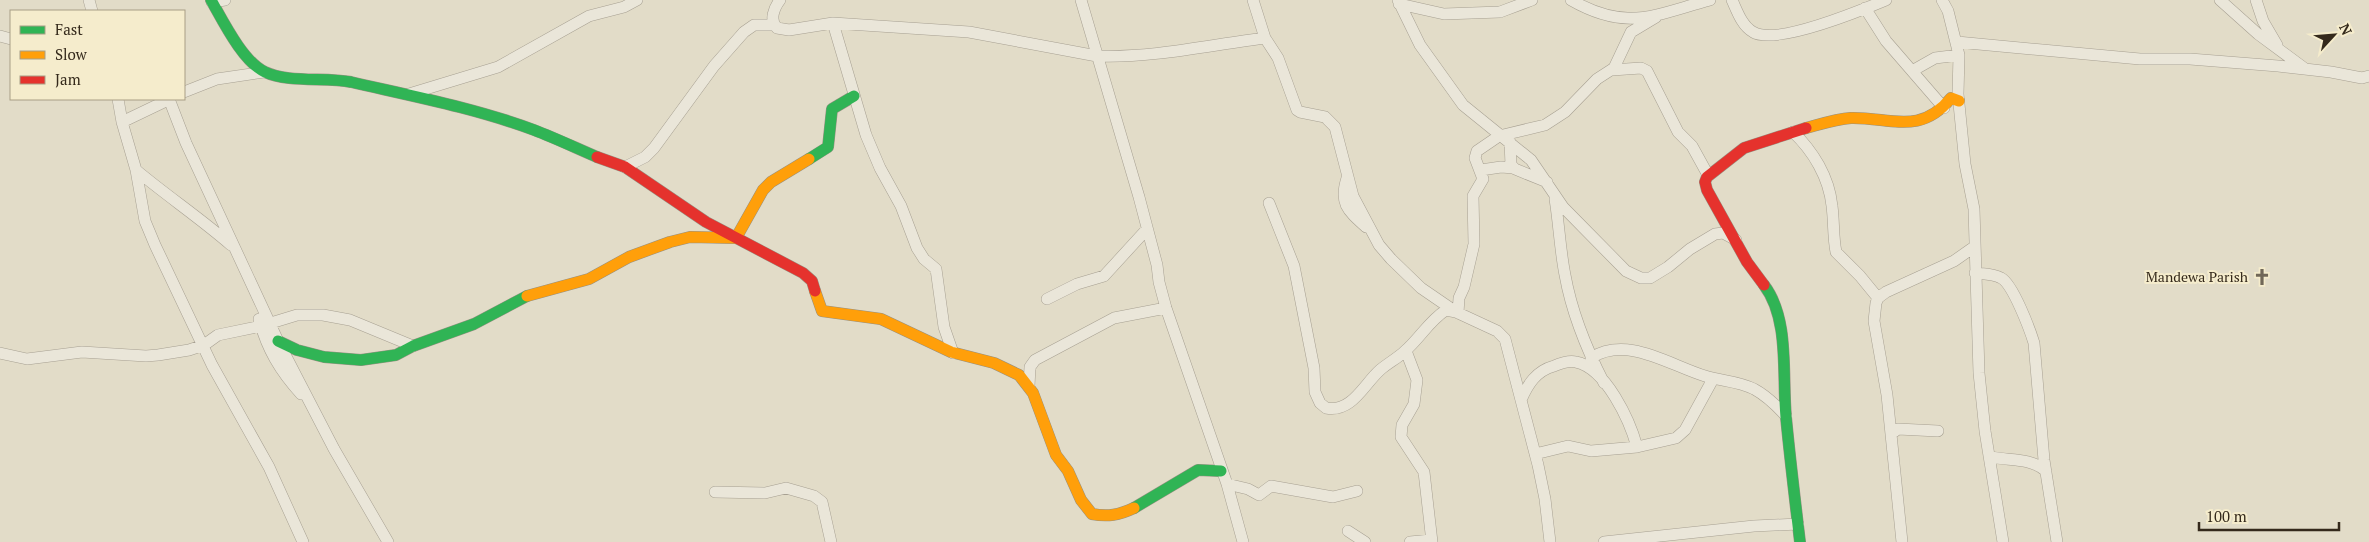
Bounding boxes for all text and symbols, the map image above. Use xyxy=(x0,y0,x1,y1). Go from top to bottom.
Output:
legend xyxy=(10,10,185,100)
north arrow xyxy=(2309,10,2359,60)
text: Fast xyxy=(55,19,83,39)
text: N xyxy=(2335,20,2357,38)
text: Slow xyxy=(55,44,88,64)
text: Jam xyxy=(55,69,81,89)
place label: Mandewa Parish xyxy=(2146,267,2248,286)
church icon: Mandewa Parish xyxy=(2252,267,2272,287)
scale bar xyxy=(2199,500,2339,532)
text: 100 m xyxy=(2206,506,2247,526)

